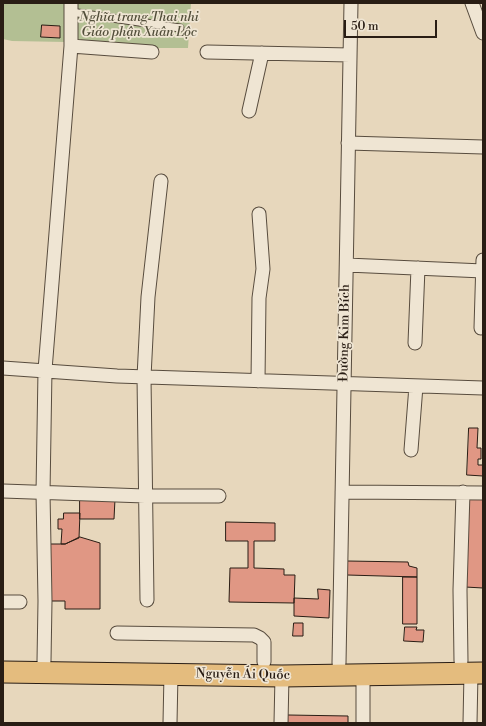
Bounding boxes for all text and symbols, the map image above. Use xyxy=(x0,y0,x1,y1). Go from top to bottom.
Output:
park label: Nghĩa trang Thai nhi Giáo phận Xuân Lộc xyxy=(79,10,199,41)
scale bar xyxy=(346,12,439,38)
text: 50 m xyxy=(351,19,379,34)
street label: Đường Kim Bích xyxy=(336,284,354,382)
street label: Nguyễn Ái Quốc xyxy=(196,666,290,684)

